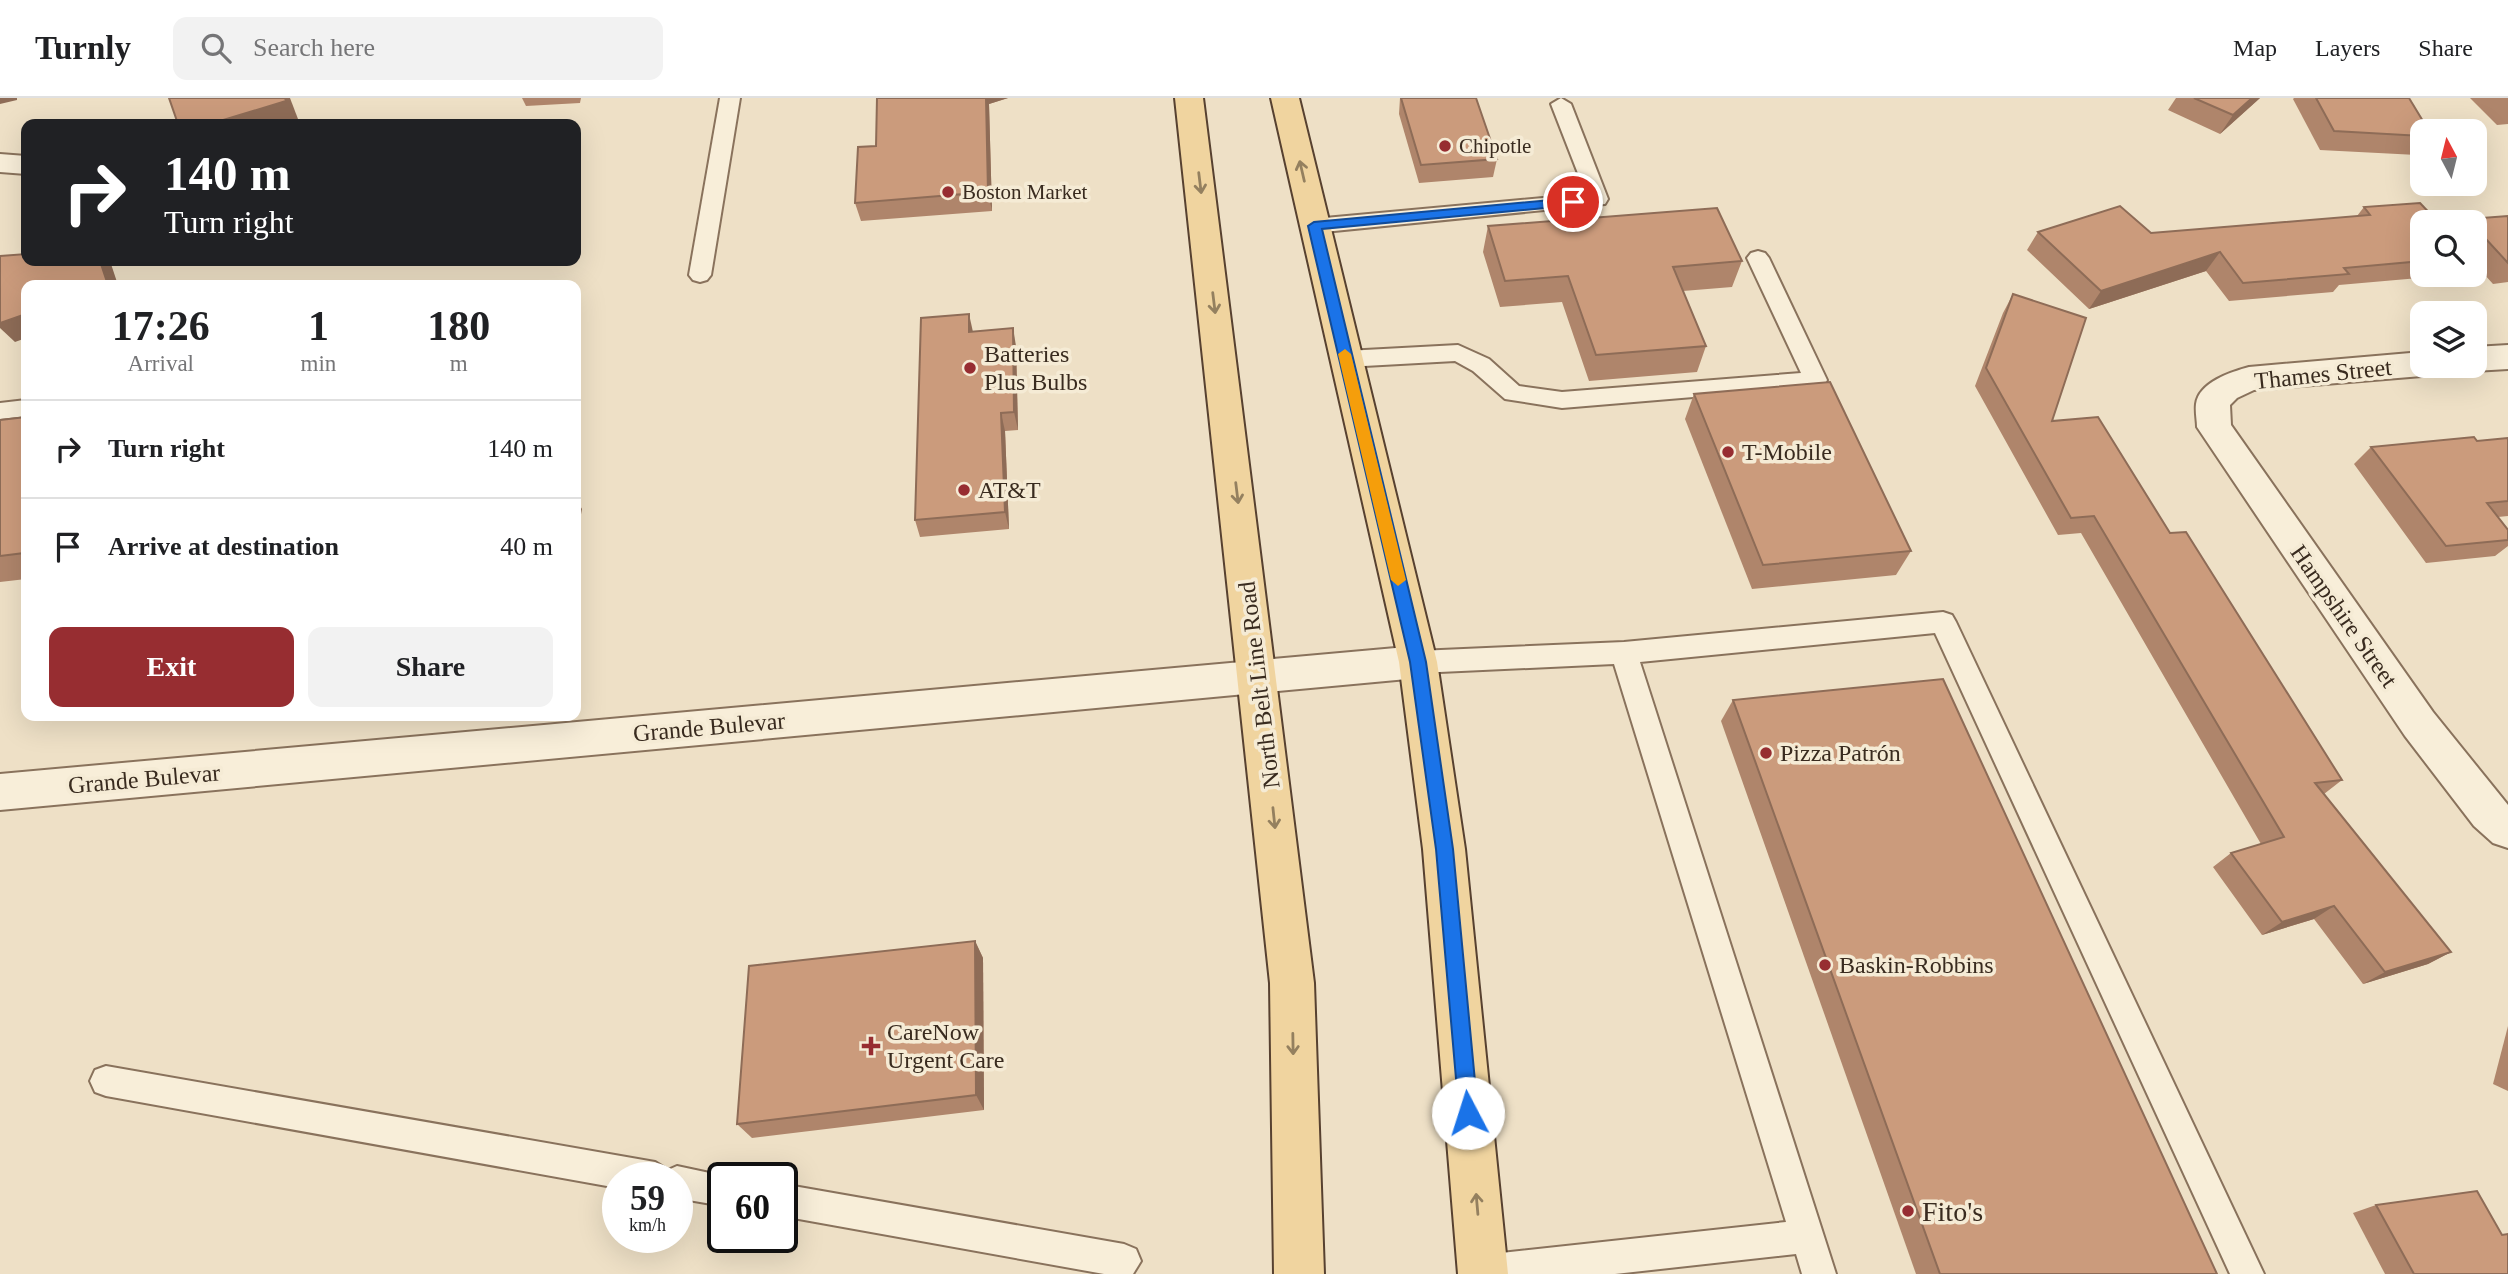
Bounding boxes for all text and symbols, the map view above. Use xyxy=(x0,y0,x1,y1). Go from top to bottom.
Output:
search box xyxy=(173,17,663,80)
icon: search xyxy=(197,29,235,67)
text: Turnly xyxy=(35,30,131,66)
text: Search here xyxy=(253,33,375,62)
text: Map xyxy=(2233,35,2277,61)
text: Layers xyxy=(2315,35,2380,61)
text: Share xyxy=(2418,35,2473,61)
north arrow xyxy=(2410,119,2487,196)
map controls xyxy=(2410,119,2487,378)
place label: Chipotle xyxy=(1459,134,1531,158)
marker: Chipotle xyxy=(1437,138,1453,154)
text: 140 m xyxy=(164,146,291,201)
icon: right xyxy=(49,147,140,238)
one-way arrow xyxy=(1295,160,1308,183)
one-way arrow xyxy=(1194,172,1207,194)
pin xyxy=(1543,172,1603,232)
place label: Boston Market xyxy=(962,180,1088,204)
icon: arrive xyxy=(1554,183,1592,221)
marker: Boston Market xyxy=(940,184,956,200)
text: Turn right xyxy=(164,204,294,240)
button: search xyxy=(2410,210,2487,287)
one-way arrow xyxy=(1208,291,1221,313)
button: layers xyxy=(2410,301,2487,378)
text: 17:26 xyxy=(112,303,210,349)
text: 1 xyxy=(308,303,329,349)
text: 180 xyxy=(427,303,490,349)
place label: Batteries Plus Bulbs xyxy=(984,341,1087,395)
text: Arrival xyxy=(128,351,194,376)
text: min xyxy=(301,351,336,376)
text: m xyxy=(450,351,468,376)
street label: Thames Street xyxy=(2253,354,2393,394)
marker: Batteries Plus Bulbs xyxy=(962,360,978,376)
icon: right xyxy=(49,430,87,468)
text: Turn right xyxy=(108,434,225,463)
text: 140 m xyxy=(487,434,553,463)
place label: T-Mobile xyxy=(1742,439,1832,465)
marker: T-Mobile xyxy=(1720,444,1736,460)
place label: AT&T xyxy=(978,477,1041,503)
one-way arrow xyxy=(1230,481,1243,504)
marker: AT&T xyxy=(956,482,972,498)
icon: arrive xyxy=(49,528,87,566)
text: Arrive at destination xyxy=(108,532,339,561)
text: 40 m xyxy=(500,532,553,561)
street label: Hampshire Street xyxy=(2285,540,2403,692)
street label: North Belt Line Road xyxy=(1233,580,1285,790)
button: Exit xyxy=(49,627,294,707)
button: Share xyxy=(308,627,553,707)
street label: Grande Bulevar xyxy=(632,707,786,747)
place label: Pizza Patrón xyxy=(1780,740,1901,766)
marker: Pizza Patrón xyxy=(1758,745,1774,761)
street label: Grande Bulevar xyxy=(67,759,221,799)
one-way arrow xyxy=(1267,806,1280,829)
place label: Baskin-Robbins xyxy=(1839,952,1994,978)
marker: Baskin-Robbins xyxy=(1817,957,1833,973)
place label: CareNow Urgent Care xyxy=(887,1019,1005,1073)
one-way arrow xyxy=(1287,1032,1300,1055)
marker: CareNow Urgent Care xyxy=(861,1036,881,1056)
position arrow xyxy=(1431,1076,1505,1150)
speed limit sign: 60 xyxy=(707,1162,798,1253)
text: 59 xyxy=(630,1179,665,1218)
one-way arrow xyxy=(1470,1193,1483,1216)
place label: Fito's xyxy=(1922,1196,1983,1227)
marker: Fito's xyxy=(1900,1203,1916,1219)
text: km/h xyxy=(629,1215,666,1235)

